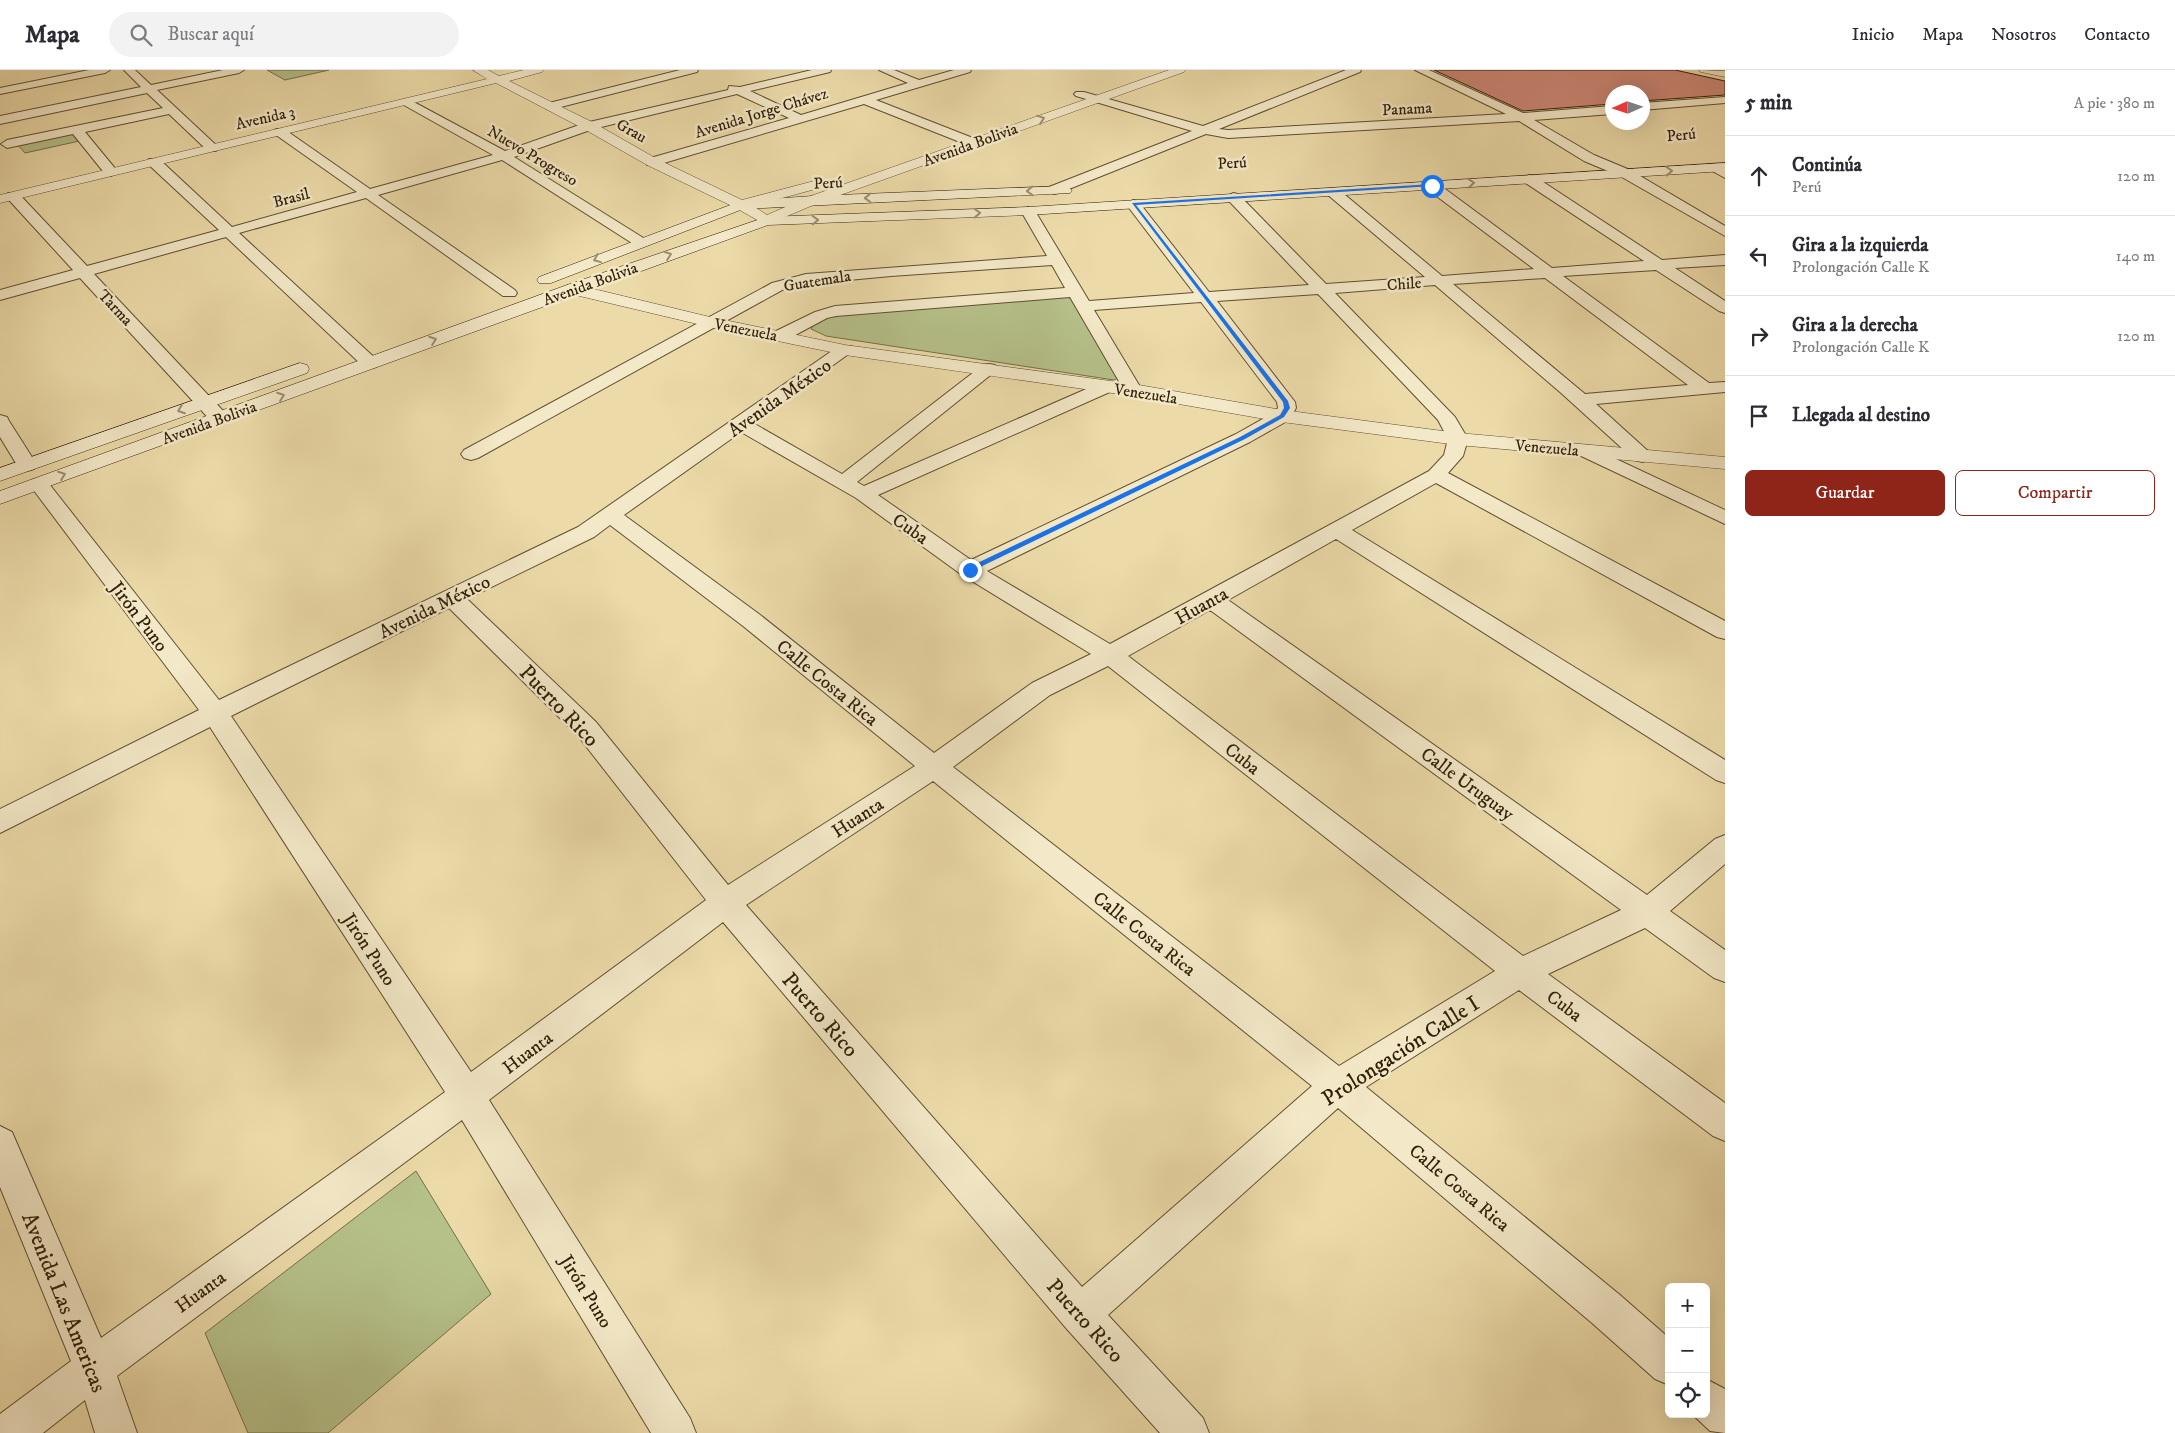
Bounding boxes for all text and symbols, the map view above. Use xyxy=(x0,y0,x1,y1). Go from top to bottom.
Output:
search box xyxy=(109,12,459,57)
text: Mapa xyxy=(25,20,79,50)
icon: search xyxy=(127,21,155,49)
text: Buscar aquí xyxy=(167,23,254,46)
text: Inicio xyxy=(1852,24,1894,46)
text: Mapa xyxy=(1922,24,1963,46)
text: Nosotros xyxy=(1991,24,2056,46)
text: Contacto xyxy=(2084,24,2150,46)
street label: Avenida Jorge Chávez xyxy=(692,83,830,143)
north arrow xyxy=(1605,85,1650,130)
text: 5 min xyxy=(1745,90,1792,116)
text: A pie · 380 m xyxy=(2074,93,2155,113)
street label: Panama xyxy=(1382,98,1433,120)
street label: Avenida 3 xyxy=(234,101,297,134)
street label: Grau xyxy=(613,114,650,148)
one-way arrow xyxy=(1037,115,1045,125)
street label: Avenida Bolivia xyxy=(920,119,1020,171)
street label: Nuevo Progreso xyxy=(484,121,581,191)
street label: Perú xyxy=(1666,124,1697,146)
street label: Perú xyxy=(1217,152,1248,174)
text: Continúa xyxy=(1792,154,1862,177)
icon: ahead xyxy=(1745,162,1773,190)
one-way arrow xyxy=(1665,165,1673,176)
text: 120 m xyxy=(2117,166,2155,186)
street label: Perú xyxy=(813,172,844,194)
route start xyxy=(1421,175,1444,198)
text: Perú xyxy=(1792,177,1821,197)
one-way arrow xyxy=(1468,178,1476,189)
street label: Brasil xyxy=(271,183,312,212)
one-way arrow xyxy=(1026,186,1034,197)
one-way arrow xyxy=(863,192,871,203)
one-way arrow xyxy=(974,207,982,218)
one-way arrow xyxy=(811,214,819,225)
text: Gira a la izquierda xyxy=(1792,234,1928,257)
icon: left xyxy=(1745,242,1773,270)
text: 140 m xyxy=(2116,246,2155,266)
one-way arrow xyxy=(664,251,672,261)
one-way arrow xyxy=(593,253,602,263)
text: Prolongación Calle K xyxy=(1792,257,1929,277)
street label: Avenida Bolivia xyxy=(540,258,640,310)
street label: Guatemala xyxy=(782,266,852,296)
street label: Chile xyxy=(1386,273,1422,295)
street label: Tarma xyxy=(94,285,137,330)
street label: Venezuela xyxy=(712,314,779,346)
text: Gira a la derecha xyxy=(1792,314,1918,337)
icon: right xyxy=(1745,322,1773,350)
text: 120 m xyxy=(2117,326,2155,346)
one-way arrow xyxy=(428,336,437,346)
text: Prolongación Calle K xyxy=(1792,337,1929,357)
street label: Avenida México xyxy=(724,354,836,442)
street label: Venezuela xyxy=(1112,379,1179,409)
one-way arrow xyxy=(276,392,284,402)
street label: Avenida Bolivia xyxy=(159,397,259,449)
icon: arrive xyxy=(1745,402,1773,430)
one-way arrow xyxy=(177,404,186,414)
text: Llegada al destino xyxy=(1792,404,1930,427)
street label: Venezuela xyxy=(1513,435,1580,461)
button: Guardar xyxy=(1745,470,1945,516)
button: Compartir xyxy=(1955,470,2155,516)
one-way arrow xyxy=(57,471,66,481)
street label: Cuba xyxy=(888,509,933,550)
route end xyxy=(959,559,982,582)
street label: Avenida México xyxy=(375,570,494,644)
street label: Jirón Puno xyxy=(104,576,173,656)
street label: Huanta xyxy=(1171,582,1232,630)
street label: Calle Costa Rica xyxy=(772,635,883,731)
street label: Puerto Rico xyxy=(513,659,605,753)
street label: Cuba xyxy=(1220,738,1264,780)
street label: Calle Uruguay xyxy=(1416,743,1519,826)
street label: Huanta xyxy=(828,793,888,843)
street label: Calle Costa Rica xyxy=(1088,887,1200,981)
street label: Jirón Puno xyxy=(336,908,401,990)
street label: Puerto Rico xyxy=(776,967,864,1063)
street label: Cuba xyxy=(1542,985,1587,1027)
street label: Prolongación Calle I xyxy=(1317,990,1485,1112)
street label: Huanta xyxy=(498,1027,558,1080)
street label: Calle Costa Rica xyxy=(1404,1139,1514,1237)
street label: Avenida Las Americas xyxy=(15,1209,112,1396)
street label: Jirón Puno xyxy=(553,1249,617,1333)
street label: Huanta xyxy=(171,1266,231,1318)
street label: Puerto Rico xyxy=(1040,1273,1130,1369)
map controls xyxy=(1665,1283,1710,1418)
button: + xyxy=(1665,1283,1710,1328)
button: − xyxy=(1665,1328,1710,1373)
button: locate xyxy=(1665,1373,1710,1418)

